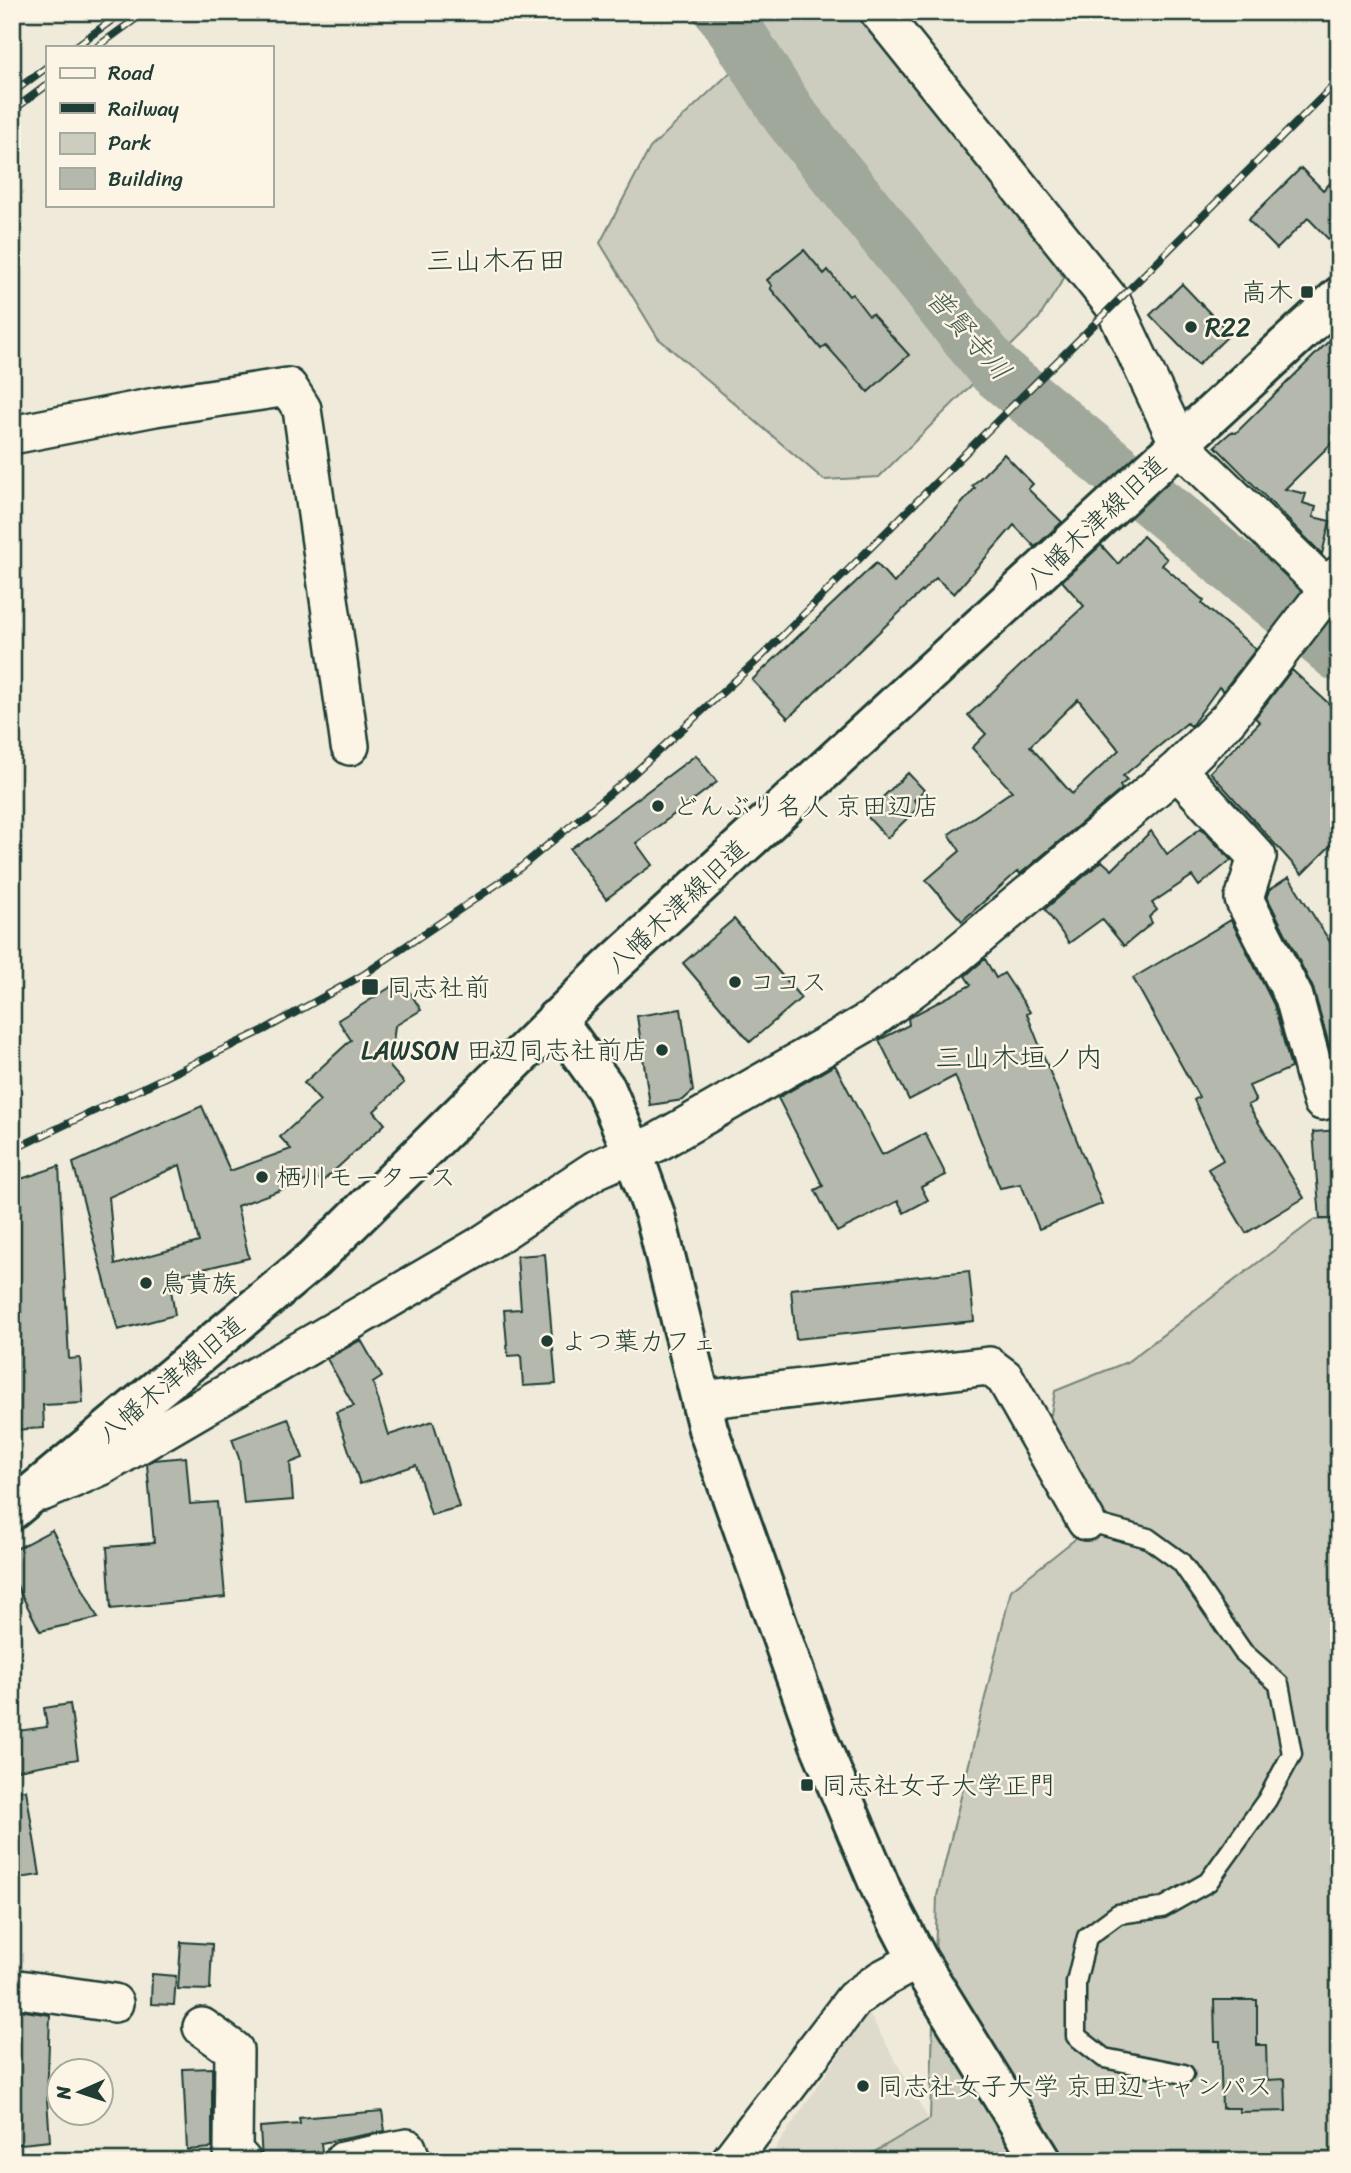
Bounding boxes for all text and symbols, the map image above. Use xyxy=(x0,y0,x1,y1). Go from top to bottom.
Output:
legend xyxy=(46,46,273,206)
text: Road xyxy=(108,54,155,92)
text: Railway xyxy=(108,90,179,128)
text: Park xyxy=(108,124,151,162)
text: Building xyxy=(108,160,184,198)
district label: 三山木石田 xyxy=(426,236,566,285)
place label: 高木 xyxy=(1241,269,1293,315)
water label: 普賢寺川 xyxy=(914,276,1024,392)
marker: 高木 xyxy=(1299,284,1315,300)
place label: R22 xyxy=(1205,304,1251,350)
marker: R22 xyxy=(1183,319,1199,335)
street label: 八幡木津線旧道 xyxy=(1013,443,1177,601)
place label: どんぶり名人 京田辺店 xyxy=(672,783,939,829)
marker: どんぶり名人 京田辺店 xyxy=(650,798,666,814)
street label: 八幡木津線旧道 xyxy=(595,827,759,985)
place label: ココス xyxy=(749,959,827,1005)
place label: 同志社前 xyxy=(386,964,490,1010)
marker: ココス xyxy=(727,974,743,990)
marker: 同志社前 xyxy=(360,977,380,997)
place label: LAWSON 田辺同志社前店 xyxy=(361,1027,648,1073)
district label: 三山木垣ノ内 xyxy=(935,1033,1103,1082)
marker: LAWSON 田辺同志社前店 xyxy=(654,1042,670,1058)
place label: 栖川モータース xyxy=(276,1154,456,1200)
marker: 栖川モータース xyxy=(254,1169,270,1185)
place label: 鳥貴族 xyxy=(160,1260,238,1306)
marker: 鳥貴族 xyxy=(138,1275,154,1291)
street label: 八幡木津線旧道 xyxy=(86,1303,256,1455)
place label: よつ葉カフェ xyxy=(561,1318,717,1364)
marker: よつ葉カフェ xyxy=(539,1333,555,1349)
place label: 同志社女子大学正門 xyxy=(821,1762,1055,1808)
marker: 同志社女子大学正門 xyxy=(799,1777,815,1793)
north arrow xyxy=(46,2058,116,2128)
place label: 同志社女子大学 京田辺キャンパス xyxy=(877,2063,1273,2109)
marker: 同志社女子大学 京田辺キャンパス xyxy=(855,2078,871,2094)
text: N xyxy=(47,2085,80,2101)

